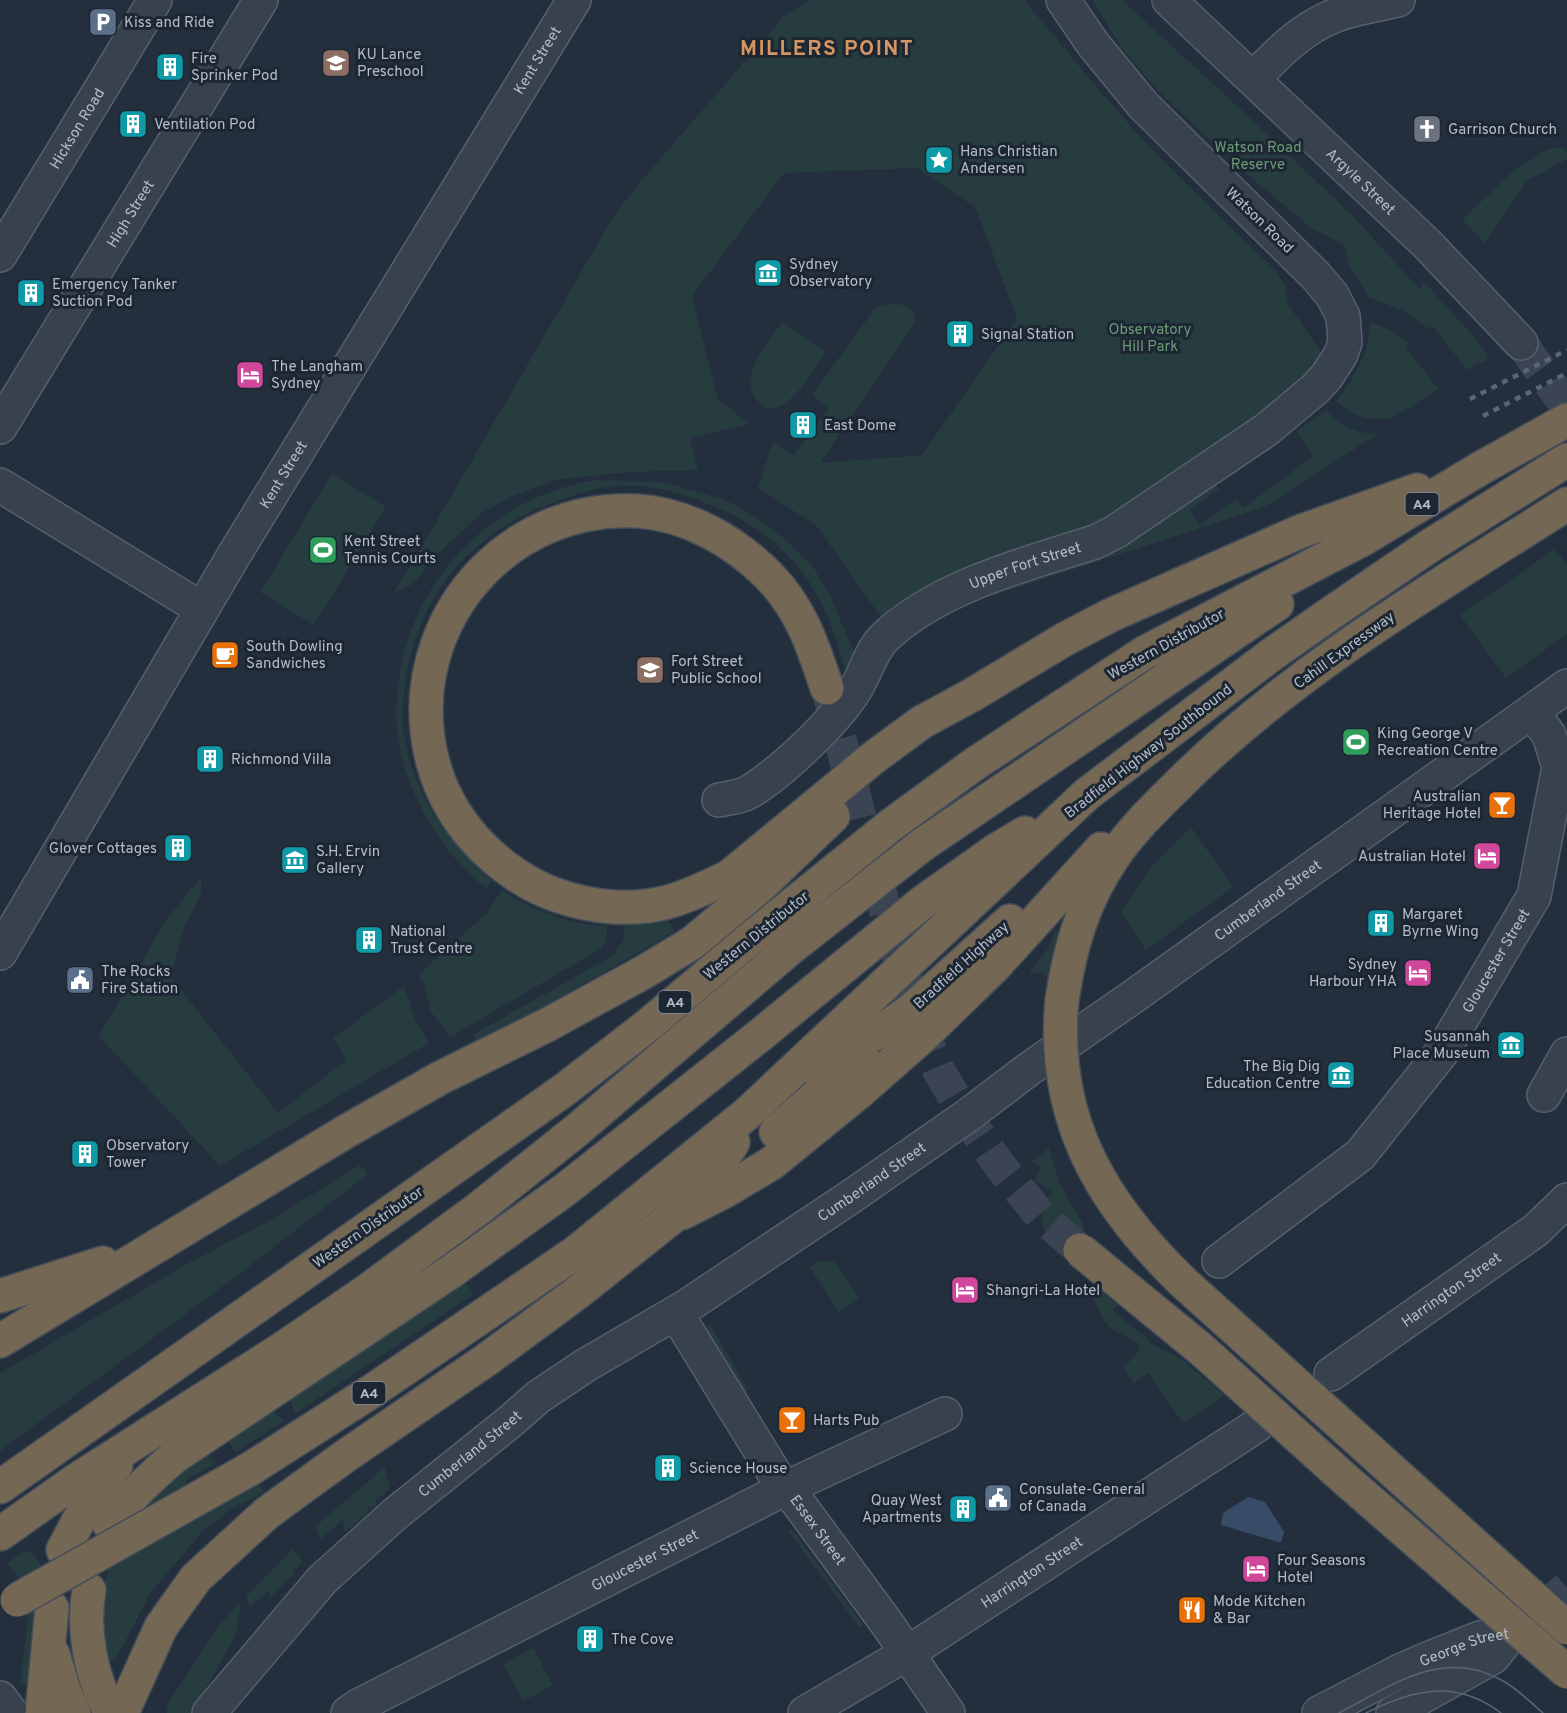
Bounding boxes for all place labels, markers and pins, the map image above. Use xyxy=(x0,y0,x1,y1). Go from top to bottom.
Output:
parking icon: Kiss and Ride xyxy=(87,6,119,38)
place label: Kiss and Ride xyxy=(124,14,214,33)
place label: KU Lance Preschool xyxy=(357,46,424,82)
school or university icon: KU Lance Preschool xyxy=(320,47,352,79)
place label: Fire Sprinker Pod xyxy=(191,50,278,86)
building icon: Fire Sprinker Pod xyxy=(154,51,186,83)
building icon: Ventilation Pod xyxy=(117,108,149,140)
church icon: Garrison Church xyxy=(1411,113,1443,145)
place label: Ventilation Pod xyxy=(154,116,256,135)
place label: Garrison Church xyxy=(1448,121,1557,140)
place label: Hans Christian Andersen xyxy=(960,143,1058,179)
place icon: Hans Christian Andersen xyxy=(923,144,955,176)
place label: Sydney Observatory xyxy=(789,256,872,292)
museum icon: Sydney Observatory xyxy=(752,257,784,289)
place label: Emergency Tanker Suction Pod xyxy=(52,276,177,312)
building icon: Emergency Tanker Suction Pod xyxy=(15,277,47,309)
building icon: Signal Station xyxy=(944,318,976,350)
place label: Signal Station xyxy=(981,326,1074,345)
place label: The Langham Sydney xyxy=(271,358,363,394)
hotel icon: The Langham Sydney xyxy=(234,359,266,391)
building icon: East Dome xyxy=(787,409,819,441)
place label: East Dome xyxy=(824,417,896,436)
place label: Kent Street Tennis Courts xyxy=(344,533,436,569)
sports icon: Kent Street Tennis Courts xyxy=(307,534,339,566)
place label: South Dowling Sandwiches xyxy=(246,638,343,674)
cafe icon: South Dowling Sandwiches xyxy=(209,639,241,671)
place label: Fort Street Public School xyxy=(671,653,762,689)
school or university icon: Fort Street Public School xyxy=(634,654,666,686)
place label: King George V Recreation Centre xyxy=(1377,725,1498,761)
sports icon: King George V Recreation Centre xyxy=(1340,726,1372,758)
building icon: Richmond Villa xyxy=(194,743,226,775)
place label: Richmond Villa xyxy=(231,751,332,770)
place label: Australian Heritage Hotel xyxy=(1383,788,1481,824)
bar icon: Australian Heritage Hotel xyxy=(1486,789,1518,821)
building icon: Glover Cottages xyxy=(162,832,194,864)
place label: Glover Cottages xyxy=(49,840,157,859)
hotel icon: Australian Hotel xyxy=(1471,840,1503,872)
place label: S.H. Ervin Gallery xyxy=(316,843,380,879)
museum icon: S.H. Ervin Gallery xyxy=(279,844,311,876)
place label: Australian Hotel xyxy=(1358,848,1466,867)
place label: Margaret Byrne Wing xyxy=(1402,906,1479,942)
building icon: Margaret Byrne Wing xyxy=(1365,907,1397,939)
place label: National Trust Centre xyxy=(390,923,472,959)
building icon: National Trust Centre xyxy=(353,924,385,956)
place label: Sydney Harbour YHA xyxy=(1309,956,1397,992)
hotel icon: Sydney Harbour YHA xyxy=(1402,957,1434,989)
place label: The Rocks Fire Station xyxy=(101,963,178,999)
public building icon: The Rocks Fire Station xyxy=(64,964,96,996)
place label: Susannah Place Museum xyxy=(1393,1028,1490,1064)
museum icon: Susannah Place Museum xyxy=(1495,1029,1527,1061)
place label: The Big Dig Education Centre xyxy=(1205,1058,1320,1094)
museum icon: The Big Dig Education Centre xyxy=(1325,1059,1357,1091)
place label: Observatory Tower xyxy=(106,1137,189,1173)
building icon: Observatory Tower xyxy=(69,1138,101,1170)
hotel icon: Shangri-La Hotel xyxy=(949,1274,981,1306)
place label: Shangri-La Hotel xyxy=(986,1282,1100,1301)
bar icon: Harts Pub xyxy=(776,1404,808,1436)
place label: Harts Pub xyxy=(813,1412,879,1431)
building icon: Science House xyxy=(652,1452,684,1484)
place label: Science House xyxy=(689,1460,787,1479)
place label: Consulate-General of Canada xyxy=(1019,1481,1145,1517)
public building icon: Consulate-General of Canada xyxy=(982,1482,1014,1514)
place label: Quay West Apartments xyxy=(862,1492,942,1528)
building icon: Quay West Apartments xyxy=(947,1493,979,1525)
place label: Four Seasons Hotel xyxy=(1277,1552,1366,1588)
hotel icon: Four Seasons Hotel xyxy=(1240,1553,1272,1585)
place label: Mode Kitchen & Bar xyxy=(1213,1593,1306,1629)
restaurant icon: Mode Kitchen & Bar xyxy=(1176,1594,1208,1626)
building icon: The Cove xyxy=(574,1623,606,1655)
place label: The Cove xyxy=(611,1631,674,1650)

